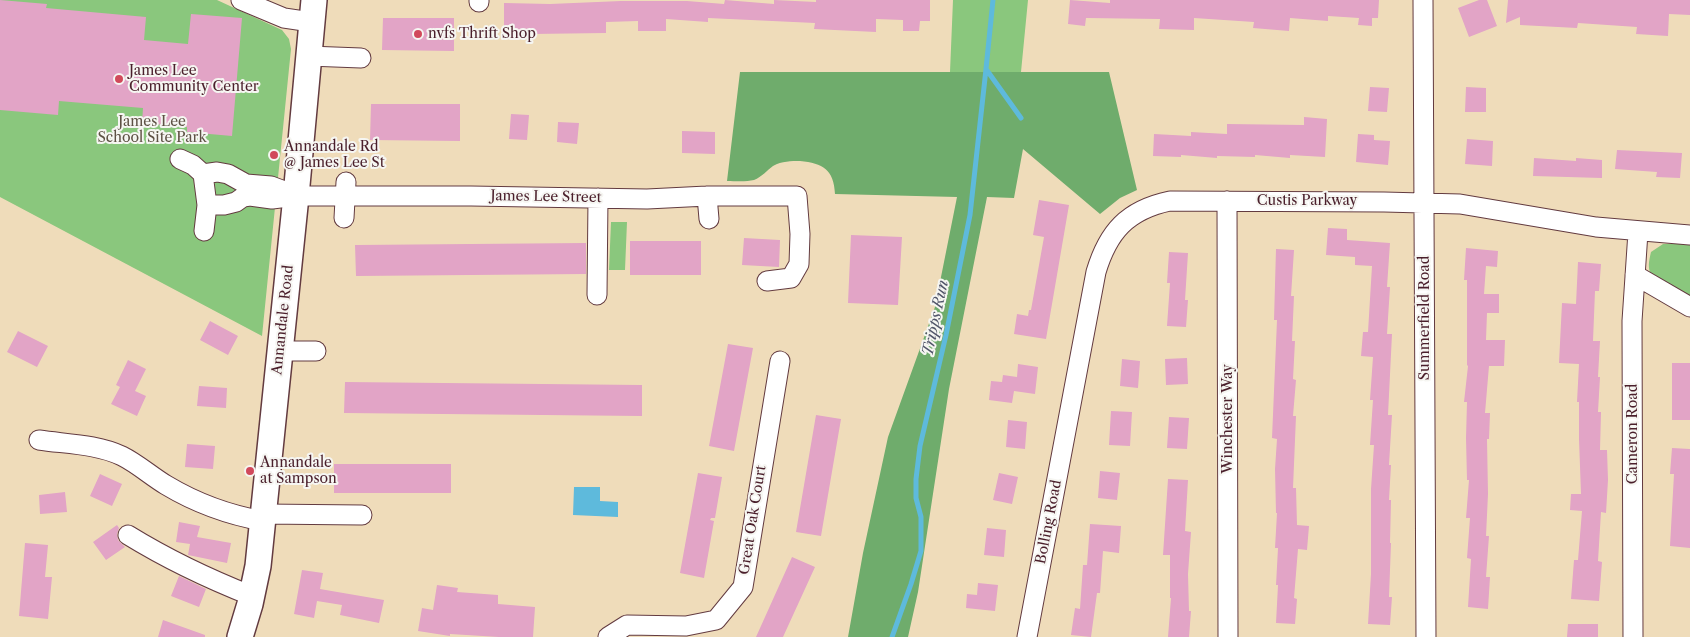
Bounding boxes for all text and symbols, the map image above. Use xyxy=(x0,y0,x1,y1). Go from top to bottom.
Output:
place label: nvfs Thrift Shop xyxy=(428,26,536,42)
marker: nvfs Thrift Shop xyxy=(412,28,424,40)
place label: James Lee Community Center xyxy=(129,63,259,95)
marker: James Lee Community Center xyxy=(113,73,125,85)
park label: James Lee School Site Park xyxy=(97,114,207,146)
place label: Annandale Rd @ James Lee St xyxy=(284,139,385,172)
marker: Annandale Rd @ James Lee St xyxy=(268,149,280,161)
street label: James Lee Street xyxy=(490,188,602,206)
street label: Custis Parkway xyxy=(1257,193,1357,209)
street label: Summerfield Road xyxy=(1417,256,1433,380)
street label: Annandale Road xyxy=(269,264,297,376)
water label: Tripps Run xyxy=(919,279,953,357)
street label: Winchester Way xyxy=(1220,364,1236,474)
street label: Cameron Road xyxy=(1625,384,1641,484)
place label: Annandale at Sampson xyxy=(260,455,337,488)
street label: Great Oak Court xyxy=(736,464,770,576)
marker: Annandale at Sampson xyxy=(244,465,256,477)
street label: Bolling Road xyxy=(1033,478,1065,566)

